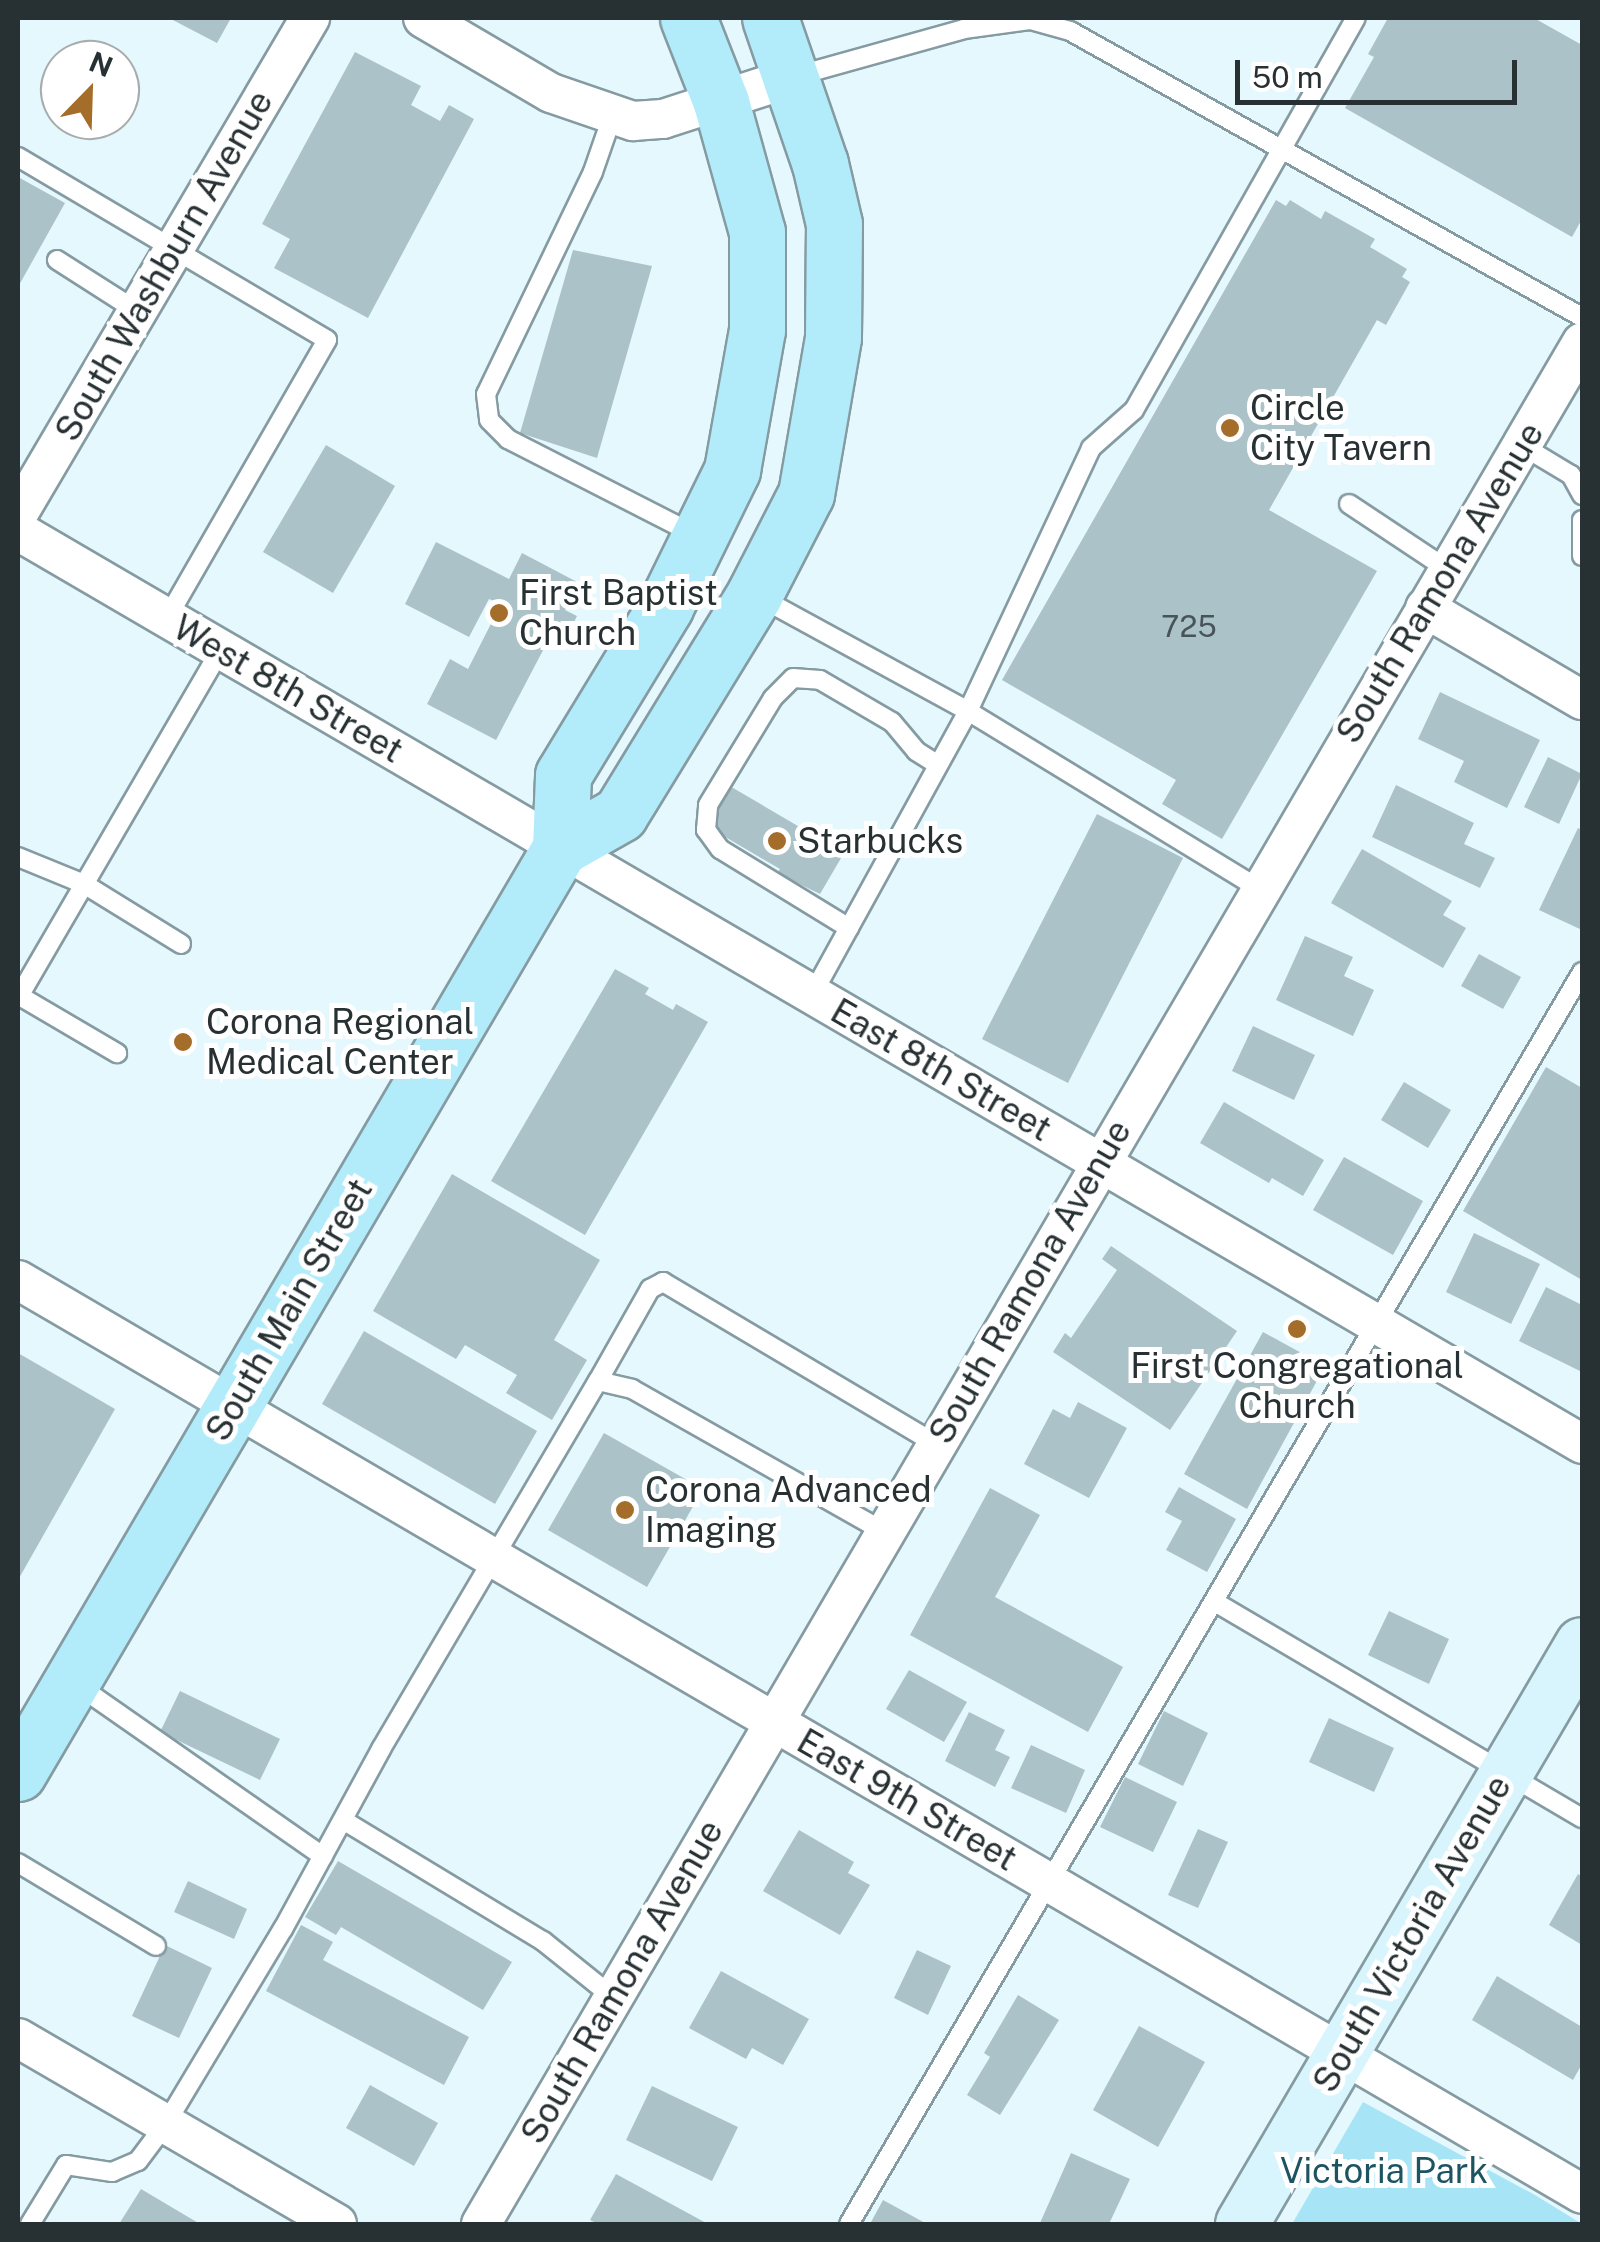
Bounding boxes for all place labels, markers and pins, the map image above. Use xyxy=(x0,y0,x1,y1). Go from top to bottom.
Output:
place label: Circle City Tavern xyxy=(1250,387,1432,469)
marker: Circle City Tavern xyxy=(1219,417,1241,439)
place label: First Baptist Church xyxy=(519,572,718,654)
marker: First Baptist Church xyxy=(488,602,510,624)
place label: Starbucks xyxy=(797,820,963,862)
marker: Starbucks xyxy=(766,830,788,852)
place label: Corona Regional Medical Center xyxy=(206,1001,474,1083)
marker: Corona Regional Medical Center xyxy=(170,1029,196,1055)
marker: First Congregational Church xyxy=(1286,1318,1308,1340)
place label: First Congregational Church xyxy=(1130,1345,1464,1427)
place label: Corona Advanced Imaging xyxy=(645,1469,932,1551)
marker: Corona Advanced Imaging xyxy=(614,1499,636,1521)

